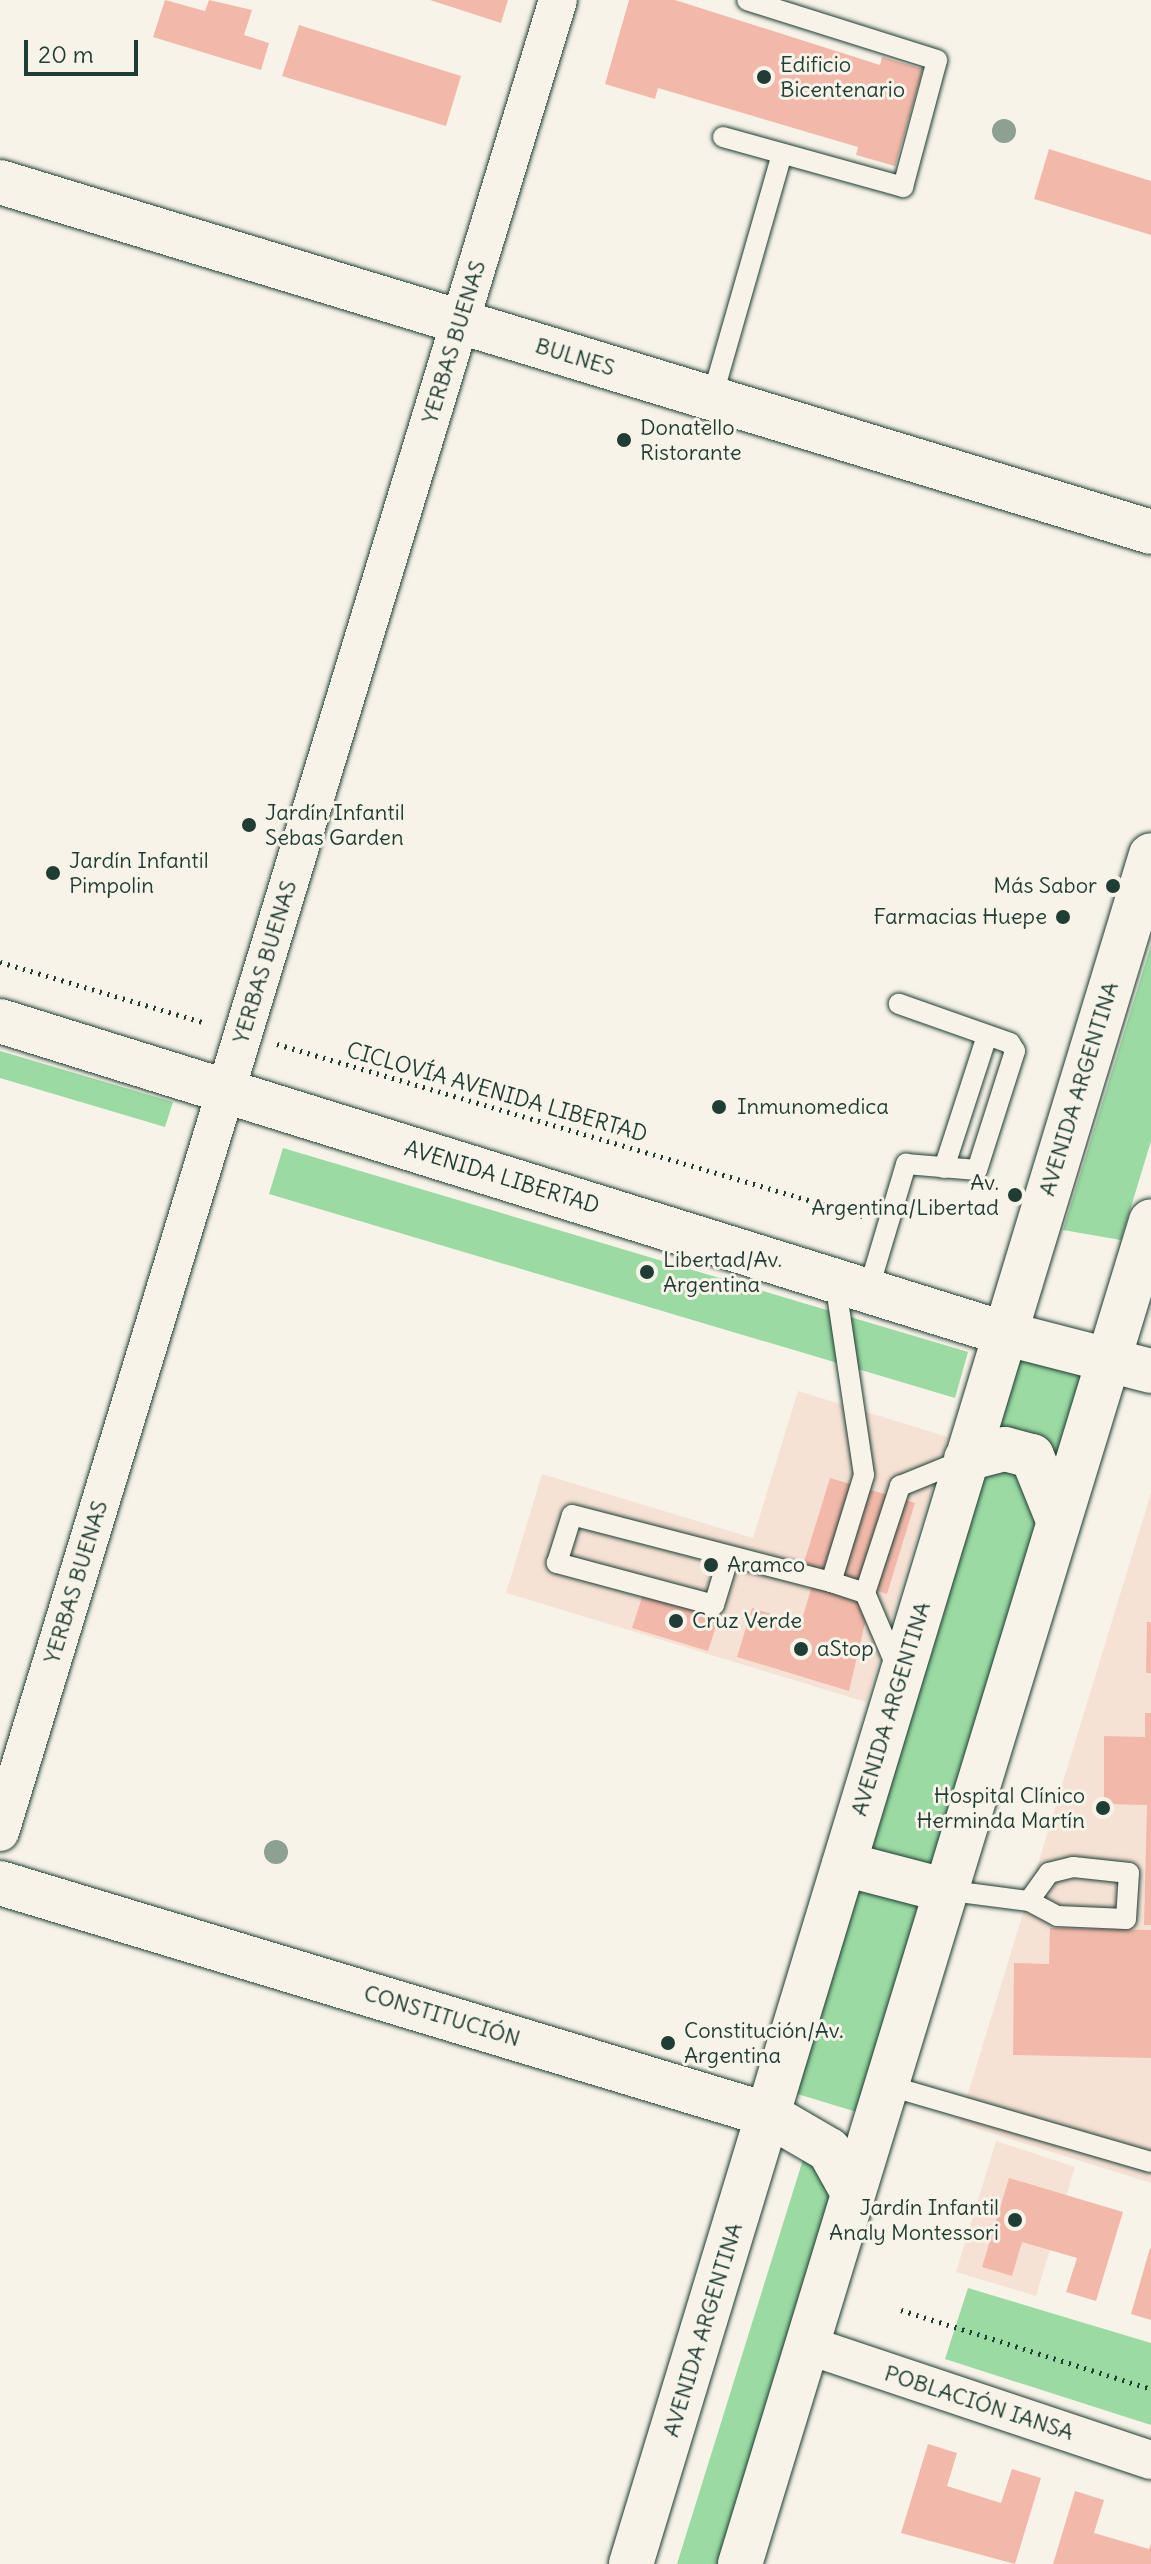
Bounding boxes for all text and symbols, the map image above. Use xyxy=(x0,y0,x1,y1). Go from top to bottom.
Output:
scale bar xyxy=(28,24,142,74)
text: 20 m xyxy=(38,39,94,69)
place label: Edificio Bicentenario xyxy=(780,51,905,102)
marker: Edificio Bicentenario xyxy=(755,68,773,86)
street label: YERBAS BUENAS xyxy=(417,257,491,427)
street label: BULNES xyxy=(532,332,618,382)
place label: Donatello Ristorante xyxy=(640,414,742,466)
marker: Donatello Ristorante xyxy=(615,431,633,449)
place label: Jardín Infantil Sebas Garden xyxy=(265,799,405,850)
marker: Jardín Infantil Sebas Garden xyxy=(240,816,258,834)
place label: Jardín Infantil Pimpolin xyxy=(69,847,209,898)
marker: Jardín Infantil Pimpolin xyxy=(44,864,62,882)
place label: Más Sabor xyxy=(993,873,1097,899)
street label: YERBAS BUENAS xyxy=(228,877,302,1047)
marker: Más Sabor xyxy=(1104,877,1122,895)
place label: Farmacias Huepe xyxy=(874,904,1047,930)
marker: Farmacias Huepe xyxy=(1054,908,1072,926)
street label: AVENIDA ARGENTINA xyxy=(1034,979,1124,1199)
street label: CICLOVÍA AVENIDA LIBERTAD xyxy=(344,1036,650,1148)
place label: Inmunomedica xyxy=(737,1094,889,1120)
marker: Inmunomedica xyxy=(708,1096,730,1118)
street label: AVENIDA LIBERTAD xyxy=(401,1135,603,1219)
place label: Av. Argentina/Libertad xyxy=(811,1169,999,1220)
marker: Av. Argentina/Libertad xyxy=(1006,1186,1024,1204)
place label: Libertad/Av. Argentina xyxy=(663,1246,782,1298)
marker: Libertad/Av. Argentina xyxy=(638,1263,656,1281)
street label: YERBAS BUENAS xyxy=(39,1497,113,1667)
place label: Aramco xyxy=(727,1552,805,1578)
marker: Aramco xyxy=(702,1556,720,1574)
street label: AVENIDA ARGENTINA xyxy=(846,1599,936,1819)
place label: Cruz Verde xyxy=(692,1608,802,1634)
marker: Cruz Verde xyxy=(667,1612,685,1630)
place label: aStop xyxy=(817,1636,874,1662)
marker: aStop xyxy=(792,1640,810,1658)
place label: Hospital Clínico Herminda Martín xyxy=(917,1782,1085,1834)
marker: Hospital Clínico Herminda Martín xyxy=(1092,1797,1114,1819)
street label: CONSTITUCIÓN xyxy=(361,1980,523,2052)
place label: Constitución/Av. Argentina xyxy=(684,2017,844,2068)
marker: Constitución/Av. Argentina xyxy=(659,2034,677,2052)
place label: Jardín Infantil Analy Montessori xyxy=(829,2194,999,2246)
marker: Jardín Infantil Analy Montessori xyxy=(1006,2211,1024,2229)
street label: AVENIDA ARGENTINA xyxy=(658,2220,748,2440)
street label: POBLACIÓN IANSA xyxy=(881,2360,1077,2446)

